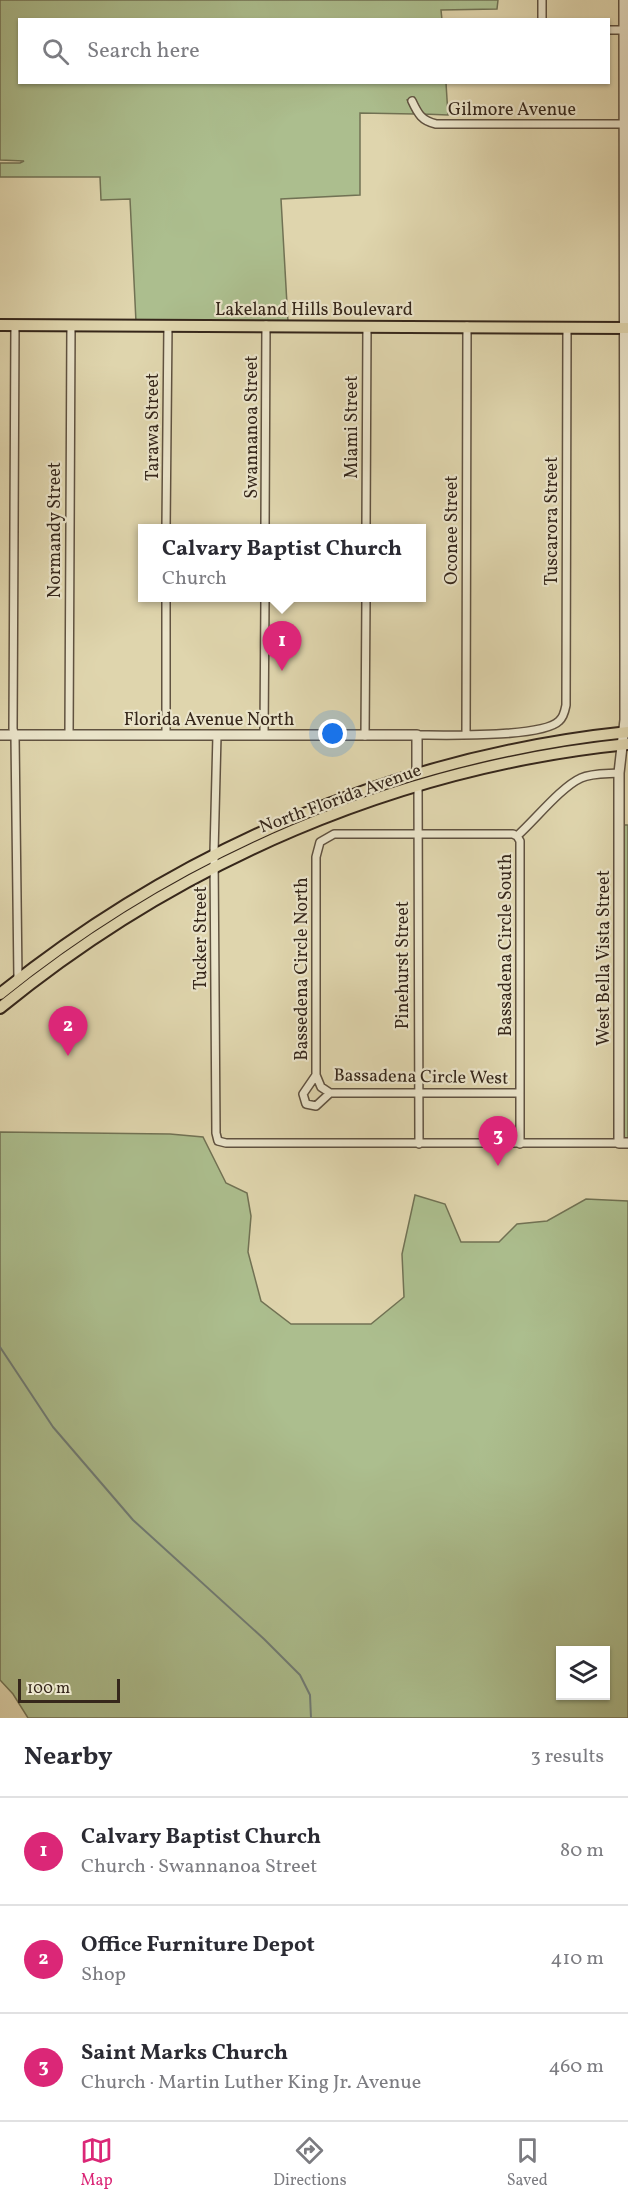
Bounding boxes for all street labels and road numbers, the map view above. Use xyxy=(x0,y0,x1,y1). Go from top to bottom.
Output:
street label: Gilmore Avenue xyxy=(448,98,576,123)
street label: Lakeland Hills Boulevard xyxy=(215,298,413,323)
street label: Swannanoa Street xyxy=(240,355,265,499)
street label: Tarawa Street xyxy=(141,373,166,481)
street label: Miami Street xyxy=(340,375,365,479)
street label: Tuscarora Street xyxy=(540,457,565,585)
street label: Normandy Street xyxy=(43,462,68,598)
street label: Oconee Street xyxy=(440,475,465,585)
street label: Florida Avenue North xyxy=(124,708,295,733)
street label: North Florida Avenue xyxy=(256,758,425,840)
street label: Bassadena Circle South xyxy=(494,853,519,1037)
street label: West Bella Vista Street xyxy=(592,870,617,1046)
street label: Bassedena Circle North xyxy=(290,877,315,1061)
street label: Tucker Street xyxy=(189,886,214,990)
street label: Pinehurst Street xyxy=(391,901,416,1029)
street label: Bassadena Circle West xyxy=(333,1063,509,1092)

